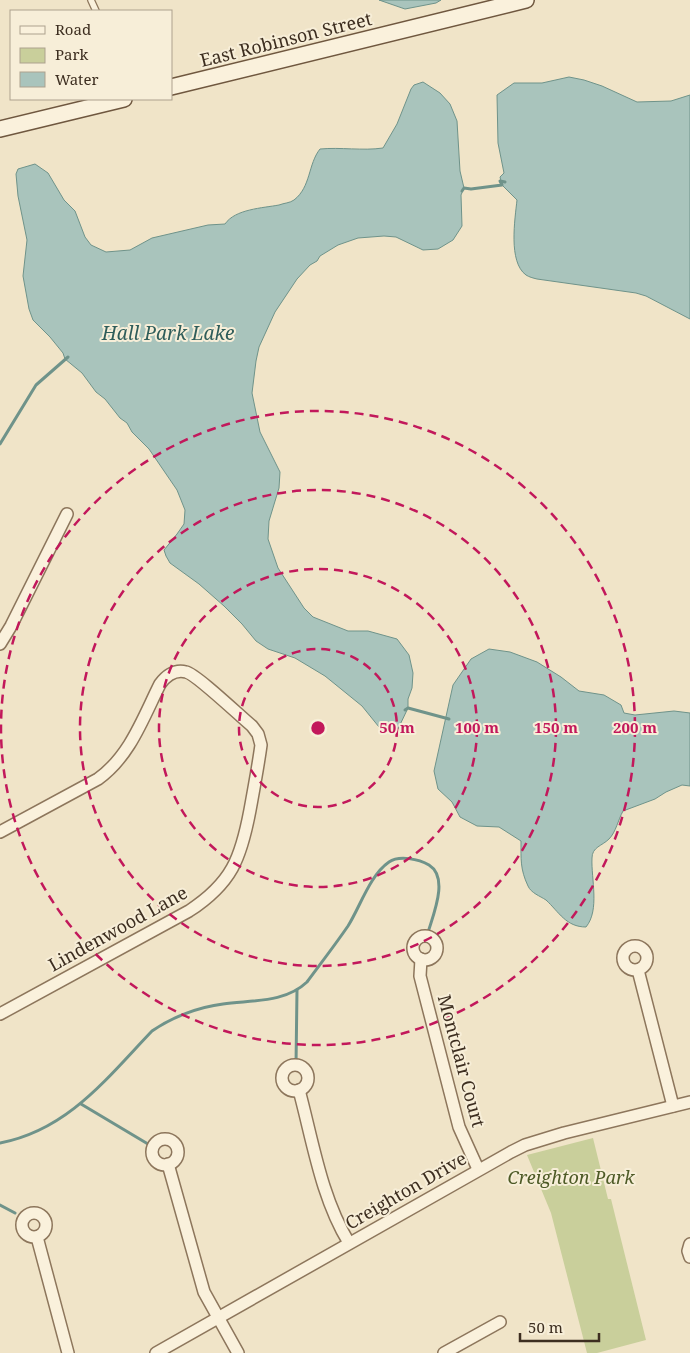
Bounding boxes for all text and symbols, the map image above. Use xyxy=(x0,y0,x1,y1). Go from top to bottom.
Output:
street label: East Robinson Street xyxy=(197,6,374,72)
legend xyxy=(10,10,172,100)
text: Road xyxy=(55,19,91,39)
text: Park xyxy=(55,44,89,64)
text: Water xyxy=(55,69,98,89)
water label: Hall Park Lake xyxy=(101,320,234,346)
text: 50 m xyxy=(379,717,415,737)
text: 100 m xyxy=(455,717,499,737)
text: 150 m xyxy=(534,717,578,737)
text: 200 m xyxy=(613,717,657,737)
centre of rings xyxy=(309,719,327,737)
street label: Lindenwood Lane xyxy=(44,880,191,976)
street label: Montclair Court xyxy=(433,992,491,1130)
street label: Creighton Drive xyxy=(340,1146,471,1235)
park label: Creighton Park xyxy=(507,1165,635,1189)
scale bar xyxy=(520,1310,599,1342)
text: 50 m xyxy=(528,1317,563,1337)

